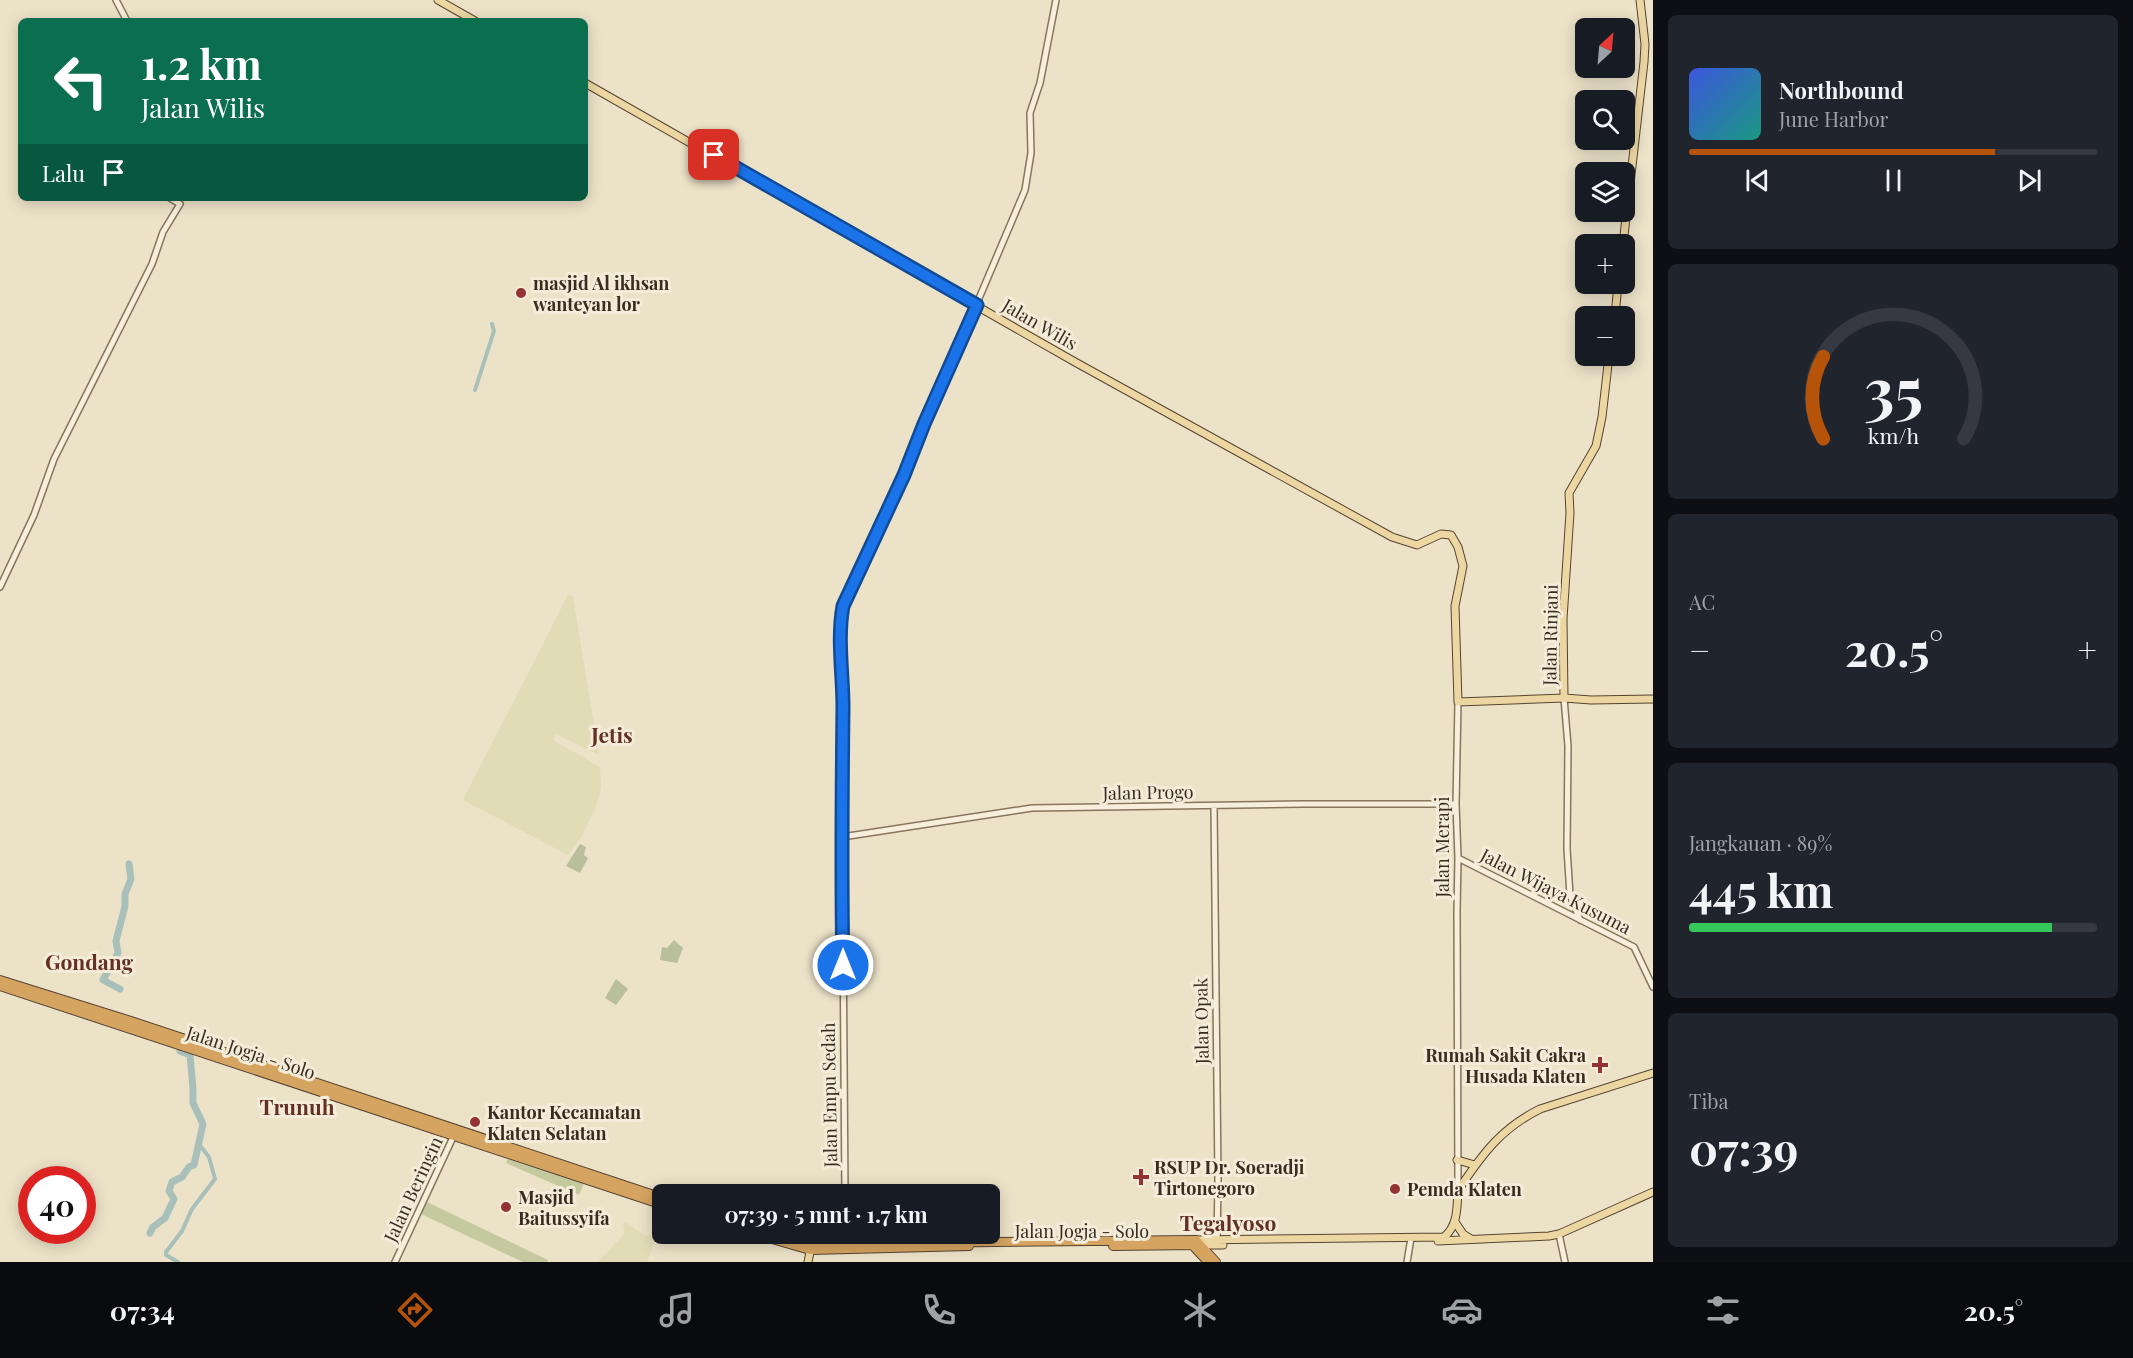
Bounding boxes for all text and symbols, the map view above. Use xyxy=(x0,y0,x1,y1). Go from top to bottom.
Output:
north arrow xyxy=(1575,18,1635,78)
map controls xyxy=(1575,18,1635,366)
text: 1.2 km xyxy=(141,35,262,91)
icon: left xyxy=(42,42,120,120)
text: Northbound xyxy=(1779,75,1904,105)
text: Jalan Wilis xyxy=(141,89,265,125)
button: search xyxy=(1575,90,1635,150)
text: June Harbor xyxy=(1779,105,1889,132)
pin xyxy=(688,129,739,180)
icon: arrive xyxy=(697,138,730,171)
icon: arrive xyxy=(97,156,130,189)
text: Lalu xyxy=(42,158,85,188)
button: layers xyxy=(1575,162,1635,222)
icon: previous xyxy=(1741,164,1774,197)
icon: pause xyxy=(1877,164,1910,197)
icon: next xyxy=(2013,164,2046,197)
button: + xyxy=(1575,234,1635,294)
place label: masjid Al ikhsan wanteyan lor xyxy=(532,271,669,316)
marker: masjid Al ikhsan wanteyan lor xyxy=(514,286,528,300)
street label: Jalan Wilis xyxy=(997,292,1082,355)
button: − xyxy=(1575,306,1635,366)
text: 35 xyxy=(1863,345,1923,429)
text: km/h xyxy=(1867,421,1919,449)
street label: Jalan Rinjani xyxy=(1537,584,1563,687)
text: AC xyxy=(1689,588,1715,615)
text: 20.5° xyxy=(1845,618,1943,678)
text: − xyxy=(1689,627,1710,671)
text: + xyxy=(2078,627,2097,671)
district label: Jetis xyxy=(590,720,633,748)
street label: Jalan Progo xyxy=(1101,779,1194,805)
street label: Jalan Merapi xyxy=(1430,797,1454,898)
text: Jangkauan · 89% xyxy=(1689,829,1832,856)
street label: Jalan Wijaya Kusuma xyxy=(1476,842,1635,939)
text: 445 km xyxy=(1689,859,1833,919)
position arrow xyxy=(811,933,875,997)
district label: Gondang xyxy=(45,947,133,975)
street label: Jalan Opak xyxy=(1188,977,1214,1065)
street label: Jalan Jogja - Solo xyxy=(182,1020,319,1084)
street label: Jalan Empu Sedah xyxy=(816,1022,842,1169)
place label: Rumah Sakit Cakra Husada Klaten xyxy=(1425,1043,1587,1088)
marker: Rumah Sakit Cakra Husada Klaten xyxy=(1591,1056,1609,1074)
text: Tiba xyxy=(1689,1087,1729,1114)
district label: Trunuh xyxy=(260,1092,335,1120)
place label: Kantor Kecamatan Klaten Selatan xyxy=(487,1100,641,1145)
marker: Kantor Kecamatan Klaten Selatan xyxy=(468,1115,482,1129)
text: 07:39 xyxy=(1689,1117,1798,1177)
street label: Jalan Beringin xyxy=(378,1132,448,1246)
place label: RSUP Dr. Soeradji Tirtonegoro xyxy=(1154,1155,1305,1200)
speed limit sign: 40 xyxy=(18,1166,96,1244)
marker: RSUP Dr. Soeradji Tirtonegoro xyxy=(1132,1168,1150,1186)
place label: Pemda Klaten xyxy=(1407,1177,1522,1201)
marker: Pemda Klaten xyxy=(1388,1182,1402,1196)
place label: Masjid Baitussyifa xyxy=(518,1185,610,1230)
text: 07:39 · 5 mnt · 1.7 km xyxy=(724,1199,928,1229)
marker: Masjid Baitussyifa xyxy=(499,1200,513,1214)
district label: Tegalyoso xyxy=(1180,1208,1276,1236)
street label: Jalan Jogja - Solo xyxy=(1014,1219,1149,1243)
icon: directions xyxy=(394,1289,436,1331)
icon: music xyxy=(656,1289,698,1331)
icon: phone xyxy=(918,1289,960,1331)
icon: climate xyxy=(1179,1289,1221,1331)
icon: car xyxy=(1441,1289,1483,1331)
icon: filters xyxy=(1702,1289,1744,1331)
text: 07:34 xyxy=(110,1292,175,1328)
text: 20.5° xyxy=(1964,1292,2023,1328)

